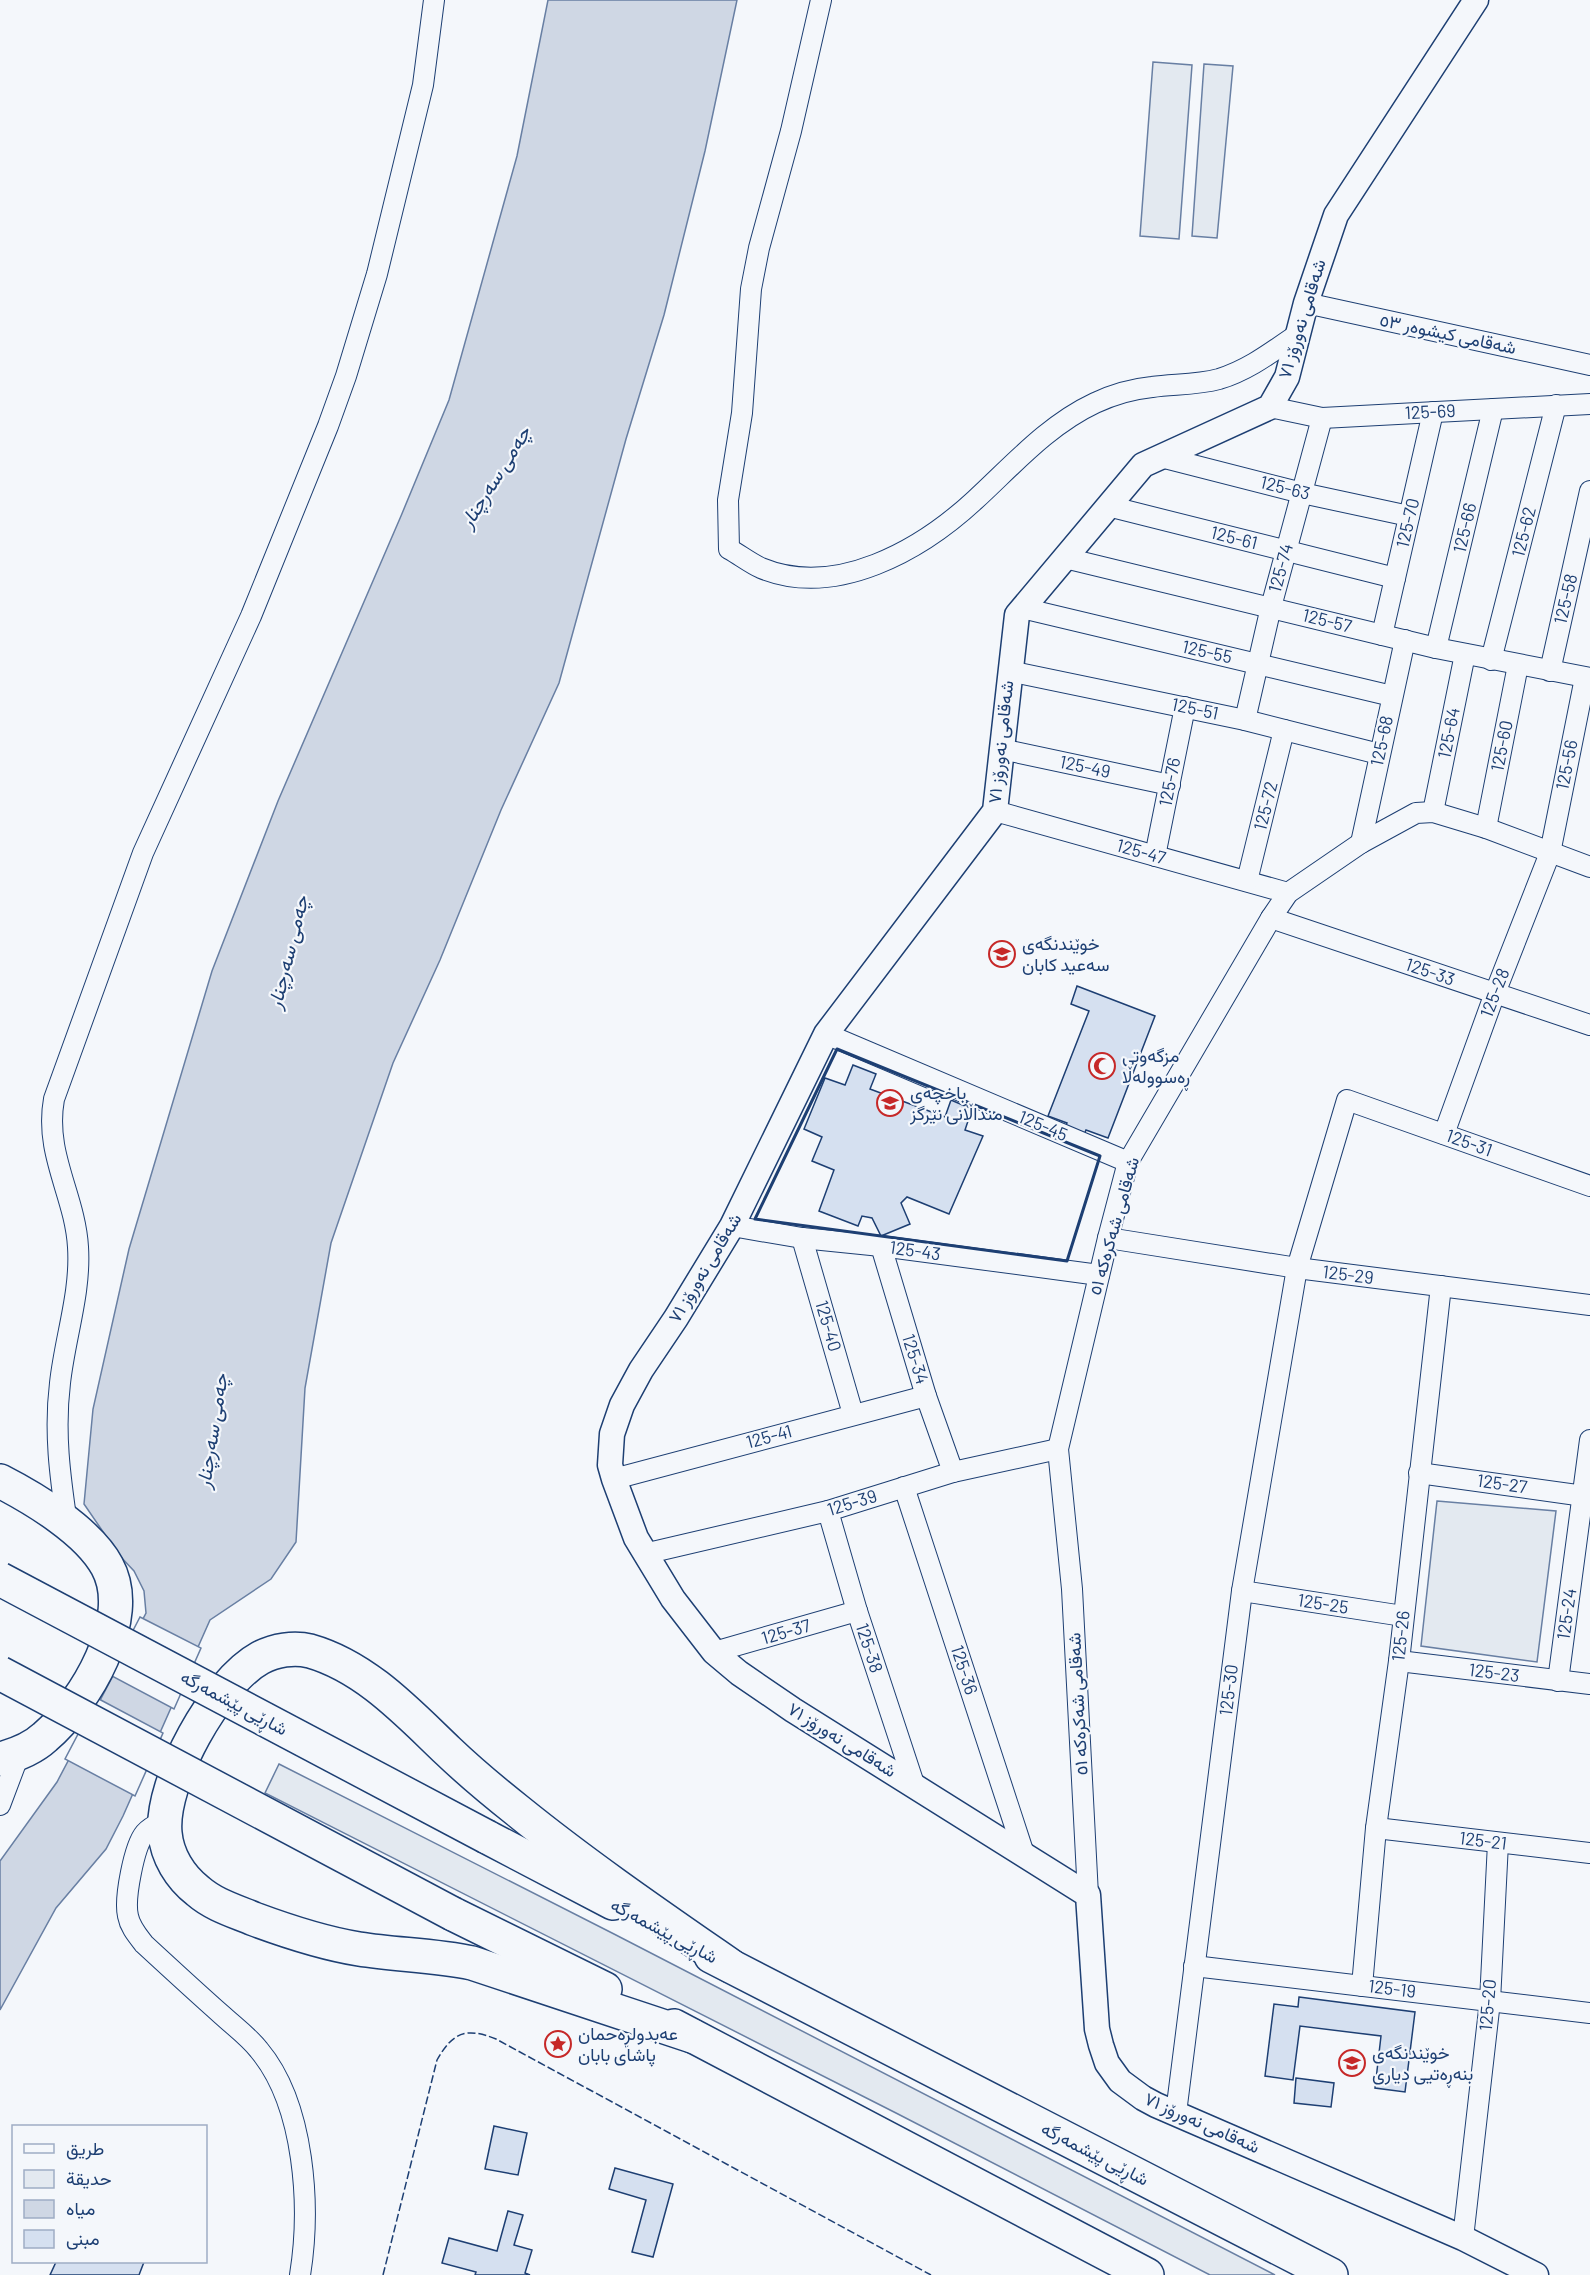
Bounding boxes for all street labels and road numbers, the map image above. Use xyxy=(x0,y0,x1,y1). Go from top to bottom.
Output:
street label: شەقامی نەورۆز ٧١ xyxy=(1272,256,1331,381)
street label: شەقامی کیشوەر ٥٣ xyxy=(1378,308,1518,359)
street label: 125-69 xyxy=(1404,399,1456,423)
street label: 125-63 xyxy=(1258,470,1313,504)
street label: 125-70 xyxy=(1391,496,1423,550)
street label: 125-66 xyxy=(1448,501,1480,555)
street label: 125-62 xyxy=(1506,504,1540,559)
street label: 125-61 xyxy=(1209,521,1260,553)
street label: 125-74 xyxy=(1263,541,1297,595)
street label: 125-58 xyxy=(1549,571,1581,626)
street label: 125-57 xyxy=(1300,603,1355,637)
street label: 125-55 xyxy=(1180,635,1234,667)
street label: شەقامی نەورۆز ٧١ xyxy=(983,679,1018,805)
street label: 125-51 xyxy=(1170,692,1221,724)
street label: 125-64 xyxy=(1432,705,1464,760)
street label: 125-68 xyxy=(1365,714,1397,768)
street label: 125-60 xyxy=(1485,718,1517,773)
street label: 125-56 xyxy=(1550,738,1582,792)
street label: 125-49 xyxy=(1058,750,1113,782)
street label: 125-76 xyxy=(1153,755,1185,808)
street label: 125-72 xyxy=(1248,779,1282,833)
street label: 125-47 xyxy=(1114,834,1169,869)
street label: 125-33 xyxy=(1403,952,1458,990)
street label: 125-28 xyxy=(1475,965,1514,1021)
street label: 125-45 xyxy=(1015,1105,1071,1145)
street label: 125-31 xyxy=(1443,1124,1496,1161)
street label: شەقامی شەکرەکە ٥١ xyxy=(1083,1154,1144,1298)
street label: شەقامی نەورۆز ٧١ xyxy=(663,1209,746,1327)
street label: 125-43 xyxy=(888,1236,942,1264)
street label: 125-29 xyxy=(1321,1260,1375,1288)
street label: 125-40 xyxy=(811,1298,847,1354)
street label: 125-34 xyxy=(898,1331,934,1387)
street label: 125-41 xyxy=(743,1419,794,1453)
street label: 125-27 xyxy=(1476,1469,1529,1497)
street label: 125-39 xyxy=(824,1484,879,1520)
street label: 125-24 xyxy=(1552,1587,1581,1641)
street label: 125-25 xyxy=(1296,1588,1350,1618)
street label: 125-26 xyxy=(1386,1609,1414,1663)
street label: 125-37 xyxy=(759,1613,813,1649)
street label: 125-38 xyxy=(852,1620,888,1675)
street label: شەقامی شەکرەکە ٥١ xyxy=(1062,1632,1093,1776)
street label: 125-36 xyxy=(947,1642,983,1697)
street label: 125-23 xyxy=(1467,1658,1521,1686)
street label: 125-30 xyxy=(1214,1663,1242,1717)
street label: شاڕێی پێشمەرگە xyxy=(175,1665,292,1743)
street label: شەقامی نەورۆز ٧١ xyxy=(784,1697,901,1782)
street label: 125-21 xyxy=(1458,1826,1508,1854)
street label: شاڕێی پێشمەرگە xyxy=(605,1893,722,1971)
street label: 125-19 xyxy=(1367,1974,1417,2002)
street label: 125-20 xyxy=(1474,1978,1500,2032)
street label: شەقامی نەورۆز ٧١ xyxy=(1141,2087,1263,2158)
street label: شاڕێی پێشمەرگە xyxy=(1036,2117,1153,2193)

